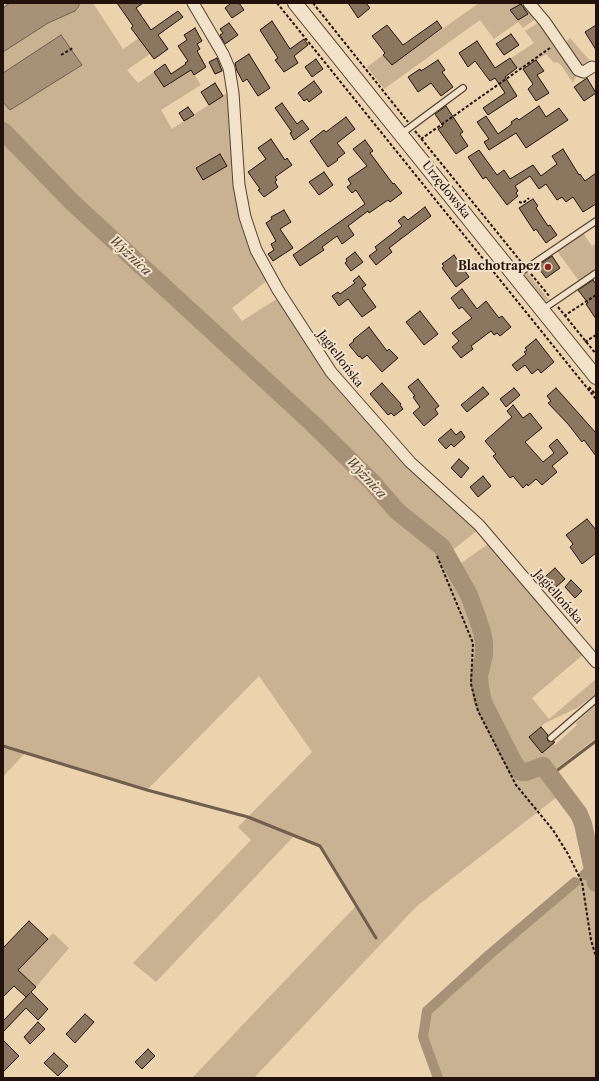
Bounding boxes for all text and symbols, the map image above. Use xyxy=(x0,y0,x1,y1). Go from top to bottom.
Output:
street label: Urzędowska xyxy=(419,159,473,221)
water label: Wyżnica xyxy=(106,233,154,279)
place label: Blachotrapez xyxy=(458,260,540,274)
marker: Blachotrapez xyxy=(543,262,553,272)
street label: Jagiellońska xyxy=(314,328,366,390)
water label: Wyżnica xyxy=(343,454,389,502)
street label: Jagiellońska xyxy=(531,567,585,627)

